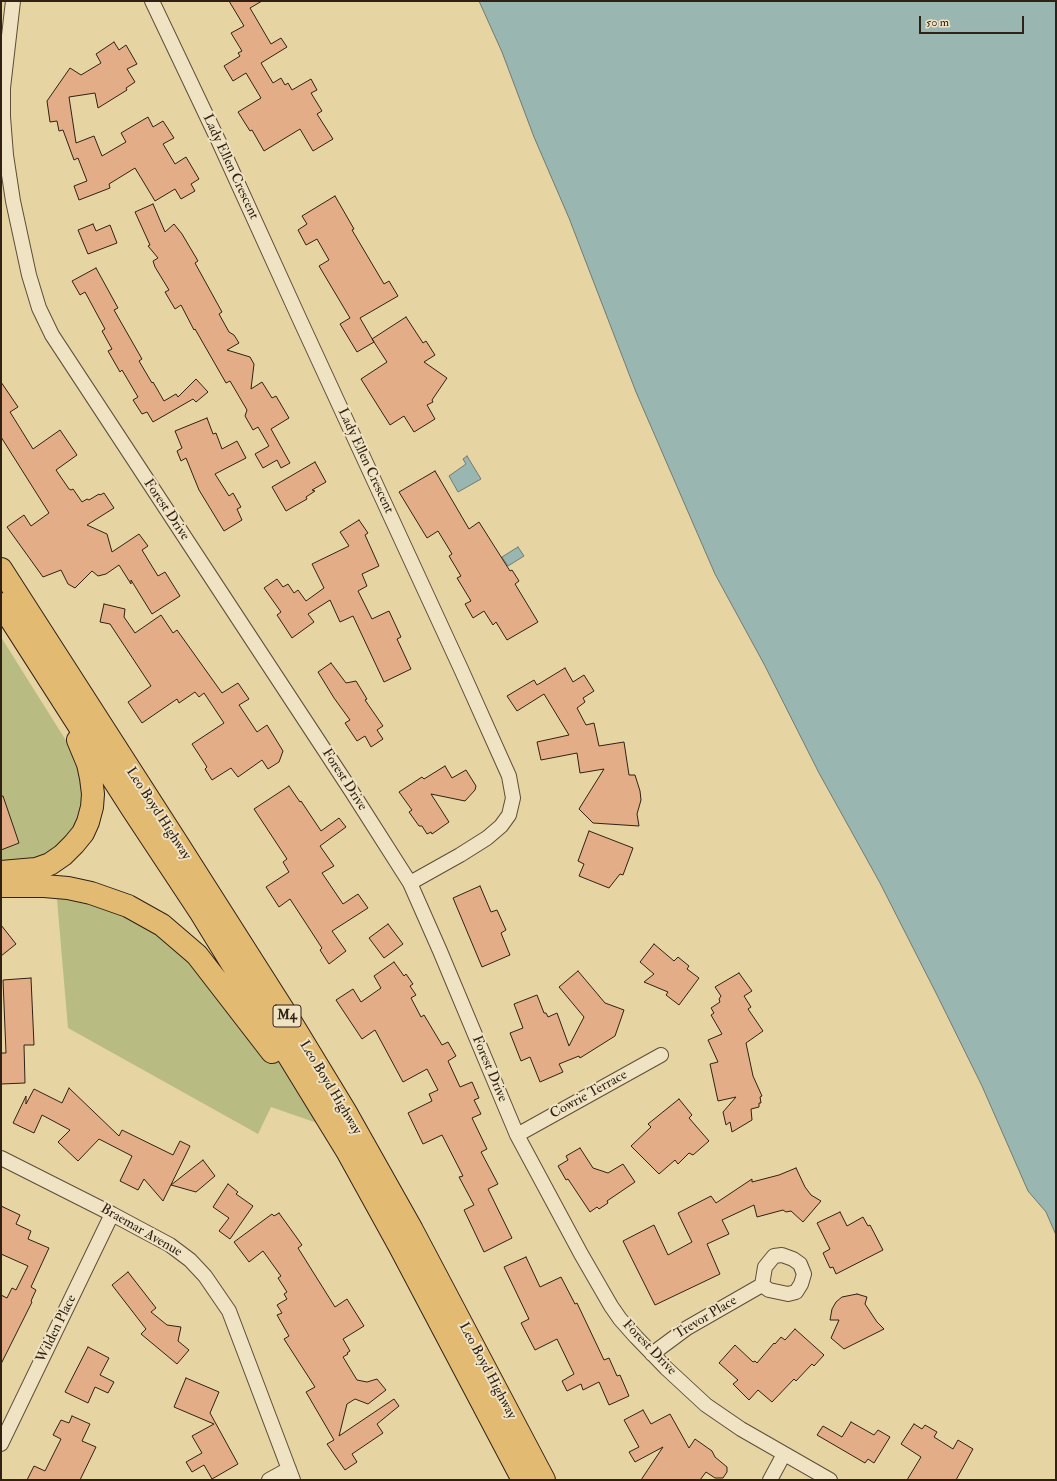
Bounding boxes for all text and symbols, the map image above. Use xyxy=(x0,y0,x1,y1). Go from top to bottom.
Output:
scale bar xyxy=(921,8,1026,34)
text: 50 m xyxy=(926,15,949,30)
street label: Lady Ellen Crescent xyxy=(198,112,262,222)
street label: Lady Ellen Crescent xyxy=(333,406,397,516)
street label: Forest Drive xyxy=(139,476,193,544)
street label: Forest Drive xyxy=(318,746,370,814)
street label: Leo Boyd Highway xyxy=(122,765,194,863)
road number: M4 xyxy=(273,1005,301,1027)
street label: Forest Drive xyxy=(467,1033,511,1105)
street label: Leo Boyd Highway xyxy=(295,1038,365,1138)
street label: Cowrie Terrace xyxy=(548,1067,630,1123)
street label: Braemar Avenue xyxy=(97,1201,185,1261)
street label: Wilden Place xyxy=(33,1292,81,1366)
street label: Trevor Place xyxy=(672,1293,740,1343)
street label: Forest Drive xyxy=(618,1317,680,1379)
street label: Leo Boyd Highway xyxy=(454,1320,520,1422)

